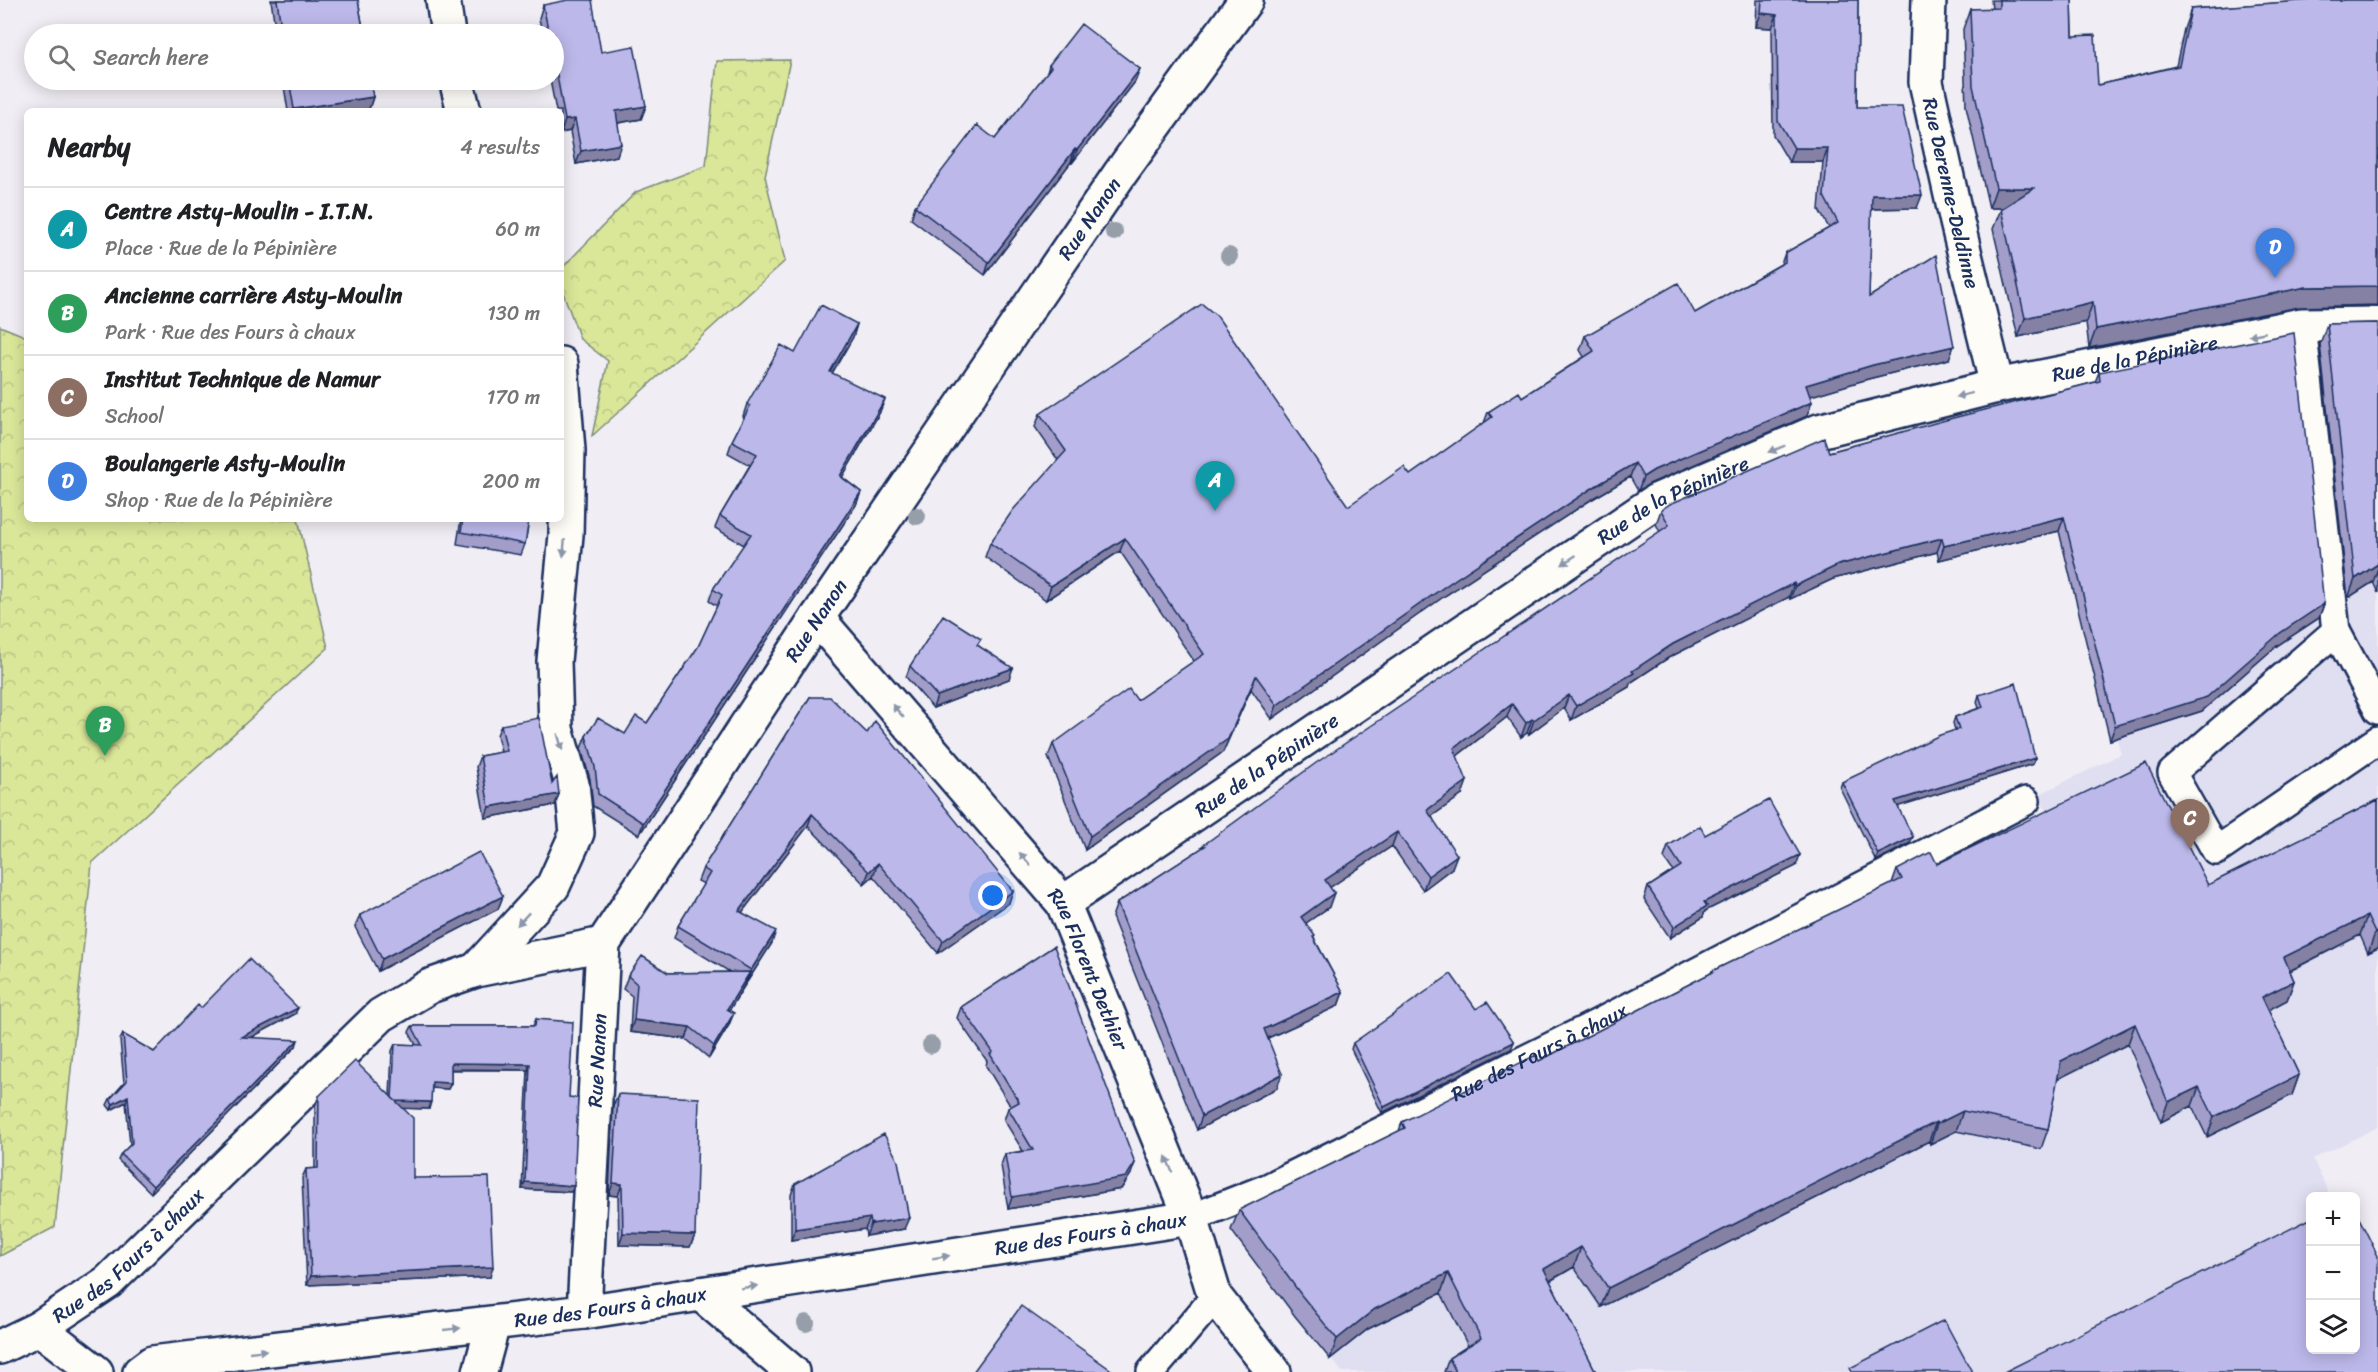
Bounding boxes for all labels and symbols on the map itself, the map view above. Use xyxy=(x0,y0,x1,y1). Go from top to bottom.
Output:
street label: Rue Derenne-Deldinne xyxy=(1912,94,1990,292)
street label: Rue Nanon xyxy=(1048,170,1130,267)
pin: D xyxy=(2256,228,2294,278)
street label: Rue de la Pépinière xyxy=(2049,325,2221,392)
one-way arrow xyxy=(2248,330,2267,339)
one-way arrow xyxy=(1954,390,1973,400)
one-way arrow xyxy=(1767,444,1785,454)
street label: Rue de la Pépinière xyxy=(1589,446,1755,554)
pin: A xyxy=(1196,462,1234,511)
one-way arrow xyxy=(559,539,569,558)
one-way arrow xyxy=(1561,554,1577,566)
street label: Rue Nanon xyxy=(775,571,857,669)
one-way arrow xyxy=(891,703,904,719)
street label: Rue de la Pépinière xyxy=(1187,703,1346,827)
pin: B xyxy=(86,706,124,756)
one-way arrow xyxy=(556,733,565,751)
pin: C xyxy=(2170,800,2210,849)
one-way arrow xyxy=(1018,851,1031,867)
street label: Rue Florent Dethier xyxy=(1039,879,1139,1057)
your location xyxy=(978,881,1007,910)
one-way arrow xyxy=(516,911,530,926)
street label: Rue des Fours à chaux xyxy=(1445,993,1635,1111)
street label: Rue Nanon xyxy=(577,1012,617,1108)
one-way arrow xyxy=(1164,1155,1174,1173)
street label: Rue des Fours à chaux xyxy=(45,1178,214,1332)
street label: Rue des Fours à chaux xyxy=(992,1201,1190,1266)
one-way arrow xyxy=(932,1252,951,1261)
street label: Rue des Fours à chaux xyxy=(512,1276,710,1338)
one-way arrow xyxy=(739,1282,758,1291)
one-way arrow xyxy=(442,1324,461,1333)
one-way arrow xyxy=(248,1346,267,1355)

